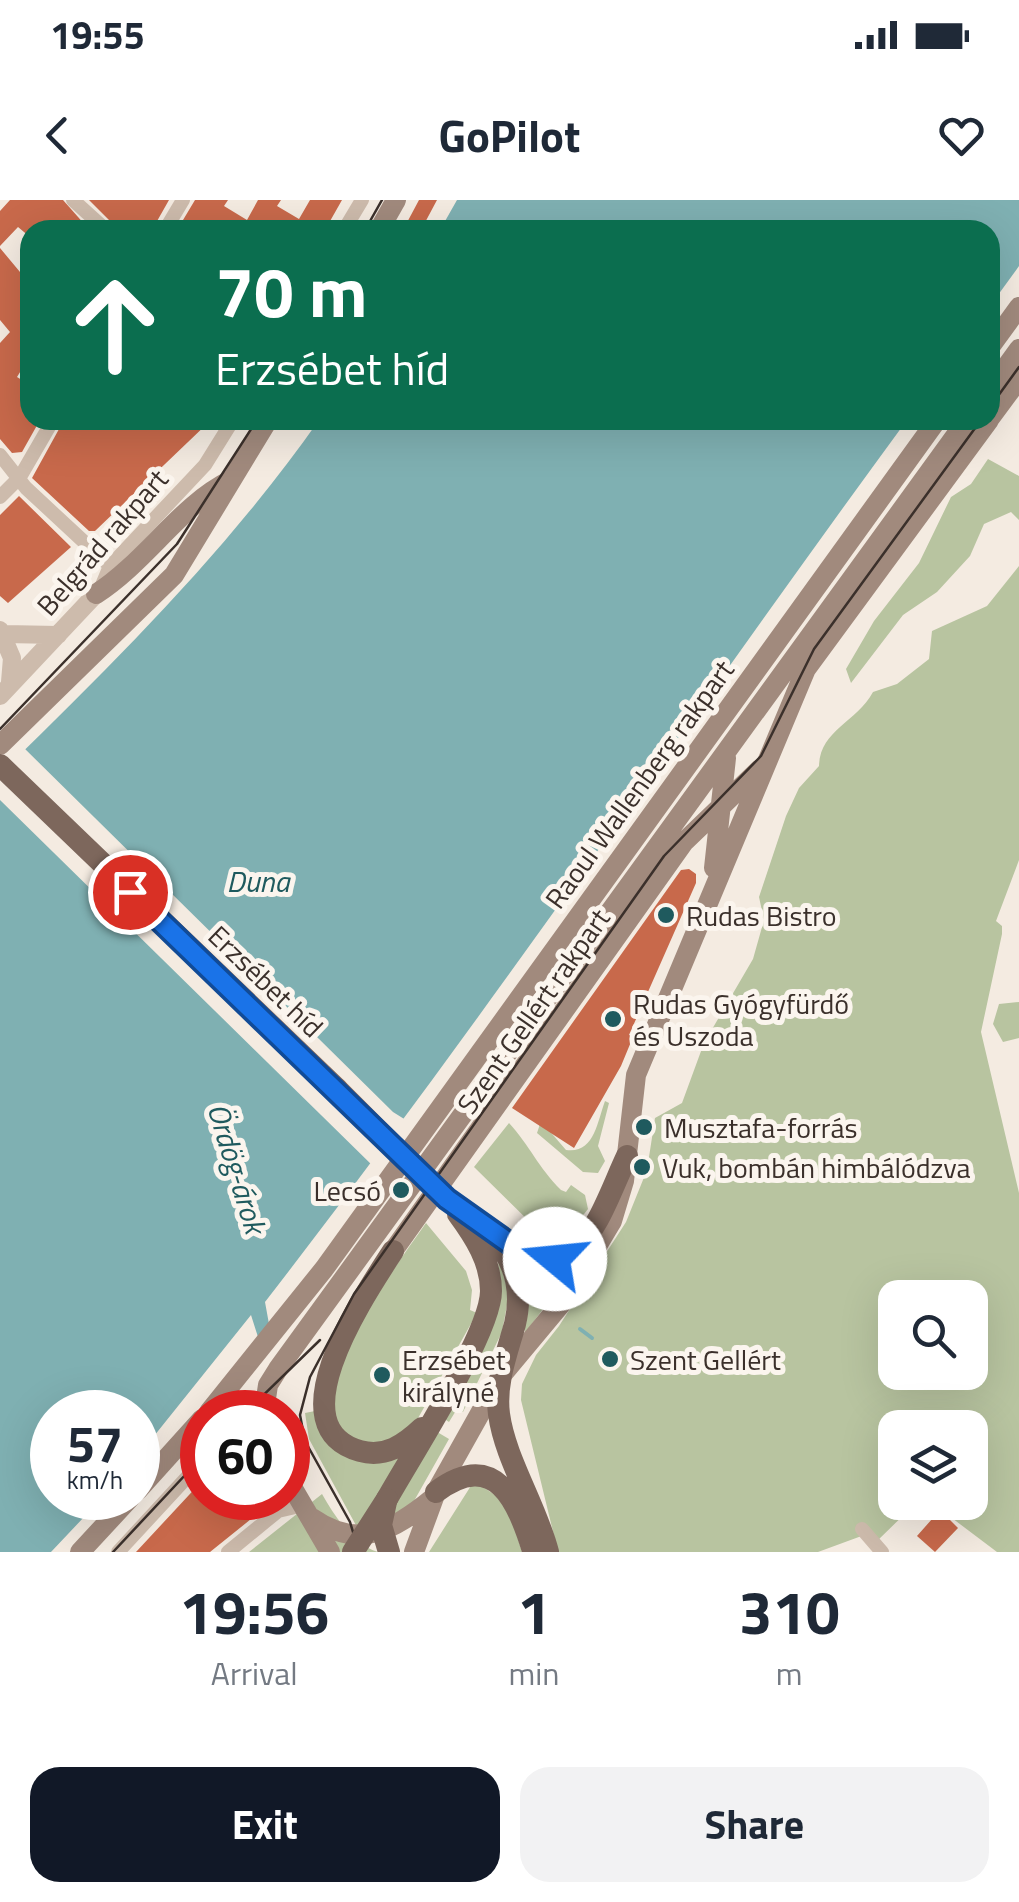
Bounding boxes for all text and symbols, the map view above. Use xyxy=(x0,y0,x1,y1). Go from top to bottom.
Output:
text: 19:55 xyxy=(50,6,145,64)
text: GoPilot xyxy=(439,101,580,169)
icon: back xyxy=(30,108,85,163)
icon: heart xyxy=(934,108,989,163)
text: 70 m xyxy=(215,238,368,344)
icon: ahead xyxy=(50,260,180,390)
text: Erzsébet híd xyxy=(215,334,449,402)
street label: Belgrád rakpart xyxy=(26,459,178,625)
street label: Raoul Wallenberg rakpart xyxy=(534,651,744,917)
pin xyxy=(88,850,173,935)
water label: Duna xyxy=(226,858,292,904)
icon: arrive xyxy=(103,865,158,920)
place label: Rudas Bistro xyxy=(686,894,836,937)
street label: Szent Gellért rakpart xyxy=(446,899,620,1123)
marker: Rudas Bistro xyxy=(655,904,677,926)
street label: Erzsébet híd xyxy=(199,915,333,1047)
place label: Rudas Gyógyfürdő és Uszoda xyxy=(633,982,849,1057)
marker: Rudas Gyógyfürdő és Uszoda xyxy=(602,1008,624,1030)
water label: Ördög-árok xyxy=(195,1097,280,1242)
place label: Musztafa-forrás xyxy=(664,1106,857,1149)
marker: Musztafa-forrás xyxy=(633,1116,655,1138)
place label: Vuk, bombán himbálódzva xyxy=(662,1146,971,1189)
marker: Vuk, bombán himbálódzva xyxy=(631,1156,653,1178)
place label: Lecsó xyxy=(314,1169,381,1212)
marker: Lecsó xyxy=(390,1179,412,1201)
position arrow xyxy=(503,1207,607,1311)
map controls xyxy=(878,1280,988,1520)
button: search xyxy=(878,1280,988,1390)
place label: Erzsébet királyné xyxy=(402,1338,506,1413)
place label: Szent Gellért xyxy=(630,1338,781,1381)
marker: Szent Gellért xyxy=(599,1348,621,1370)
marker: Erzsébet királyné xyxy=(371,1364,393,1386)
speed limit sign: 60 xyxy=(180,1390,310,1520)
text: 57 xyxy=(67,1405,123,1481)
button: layers xyxy=(878,1410,988,1520)
text: km/h xyxy=(67,1461,123,1499)
text: 19:56 xyxy=(179,1566,329,1657)
text: 1 xyxy=(517,1566,551,1657)
text: 310 xyxy=(739,1566,840,1657)
text: Arrival xyxy=(211,1649,298,1697)
text: min xyxy=(508,1649,559,1697)
text: m xyxy=(776,1649,803,1697)
button: Exit xyxy=(30,1767,500,1882)
button: Share xyxy=(520,1767,989,1882)

